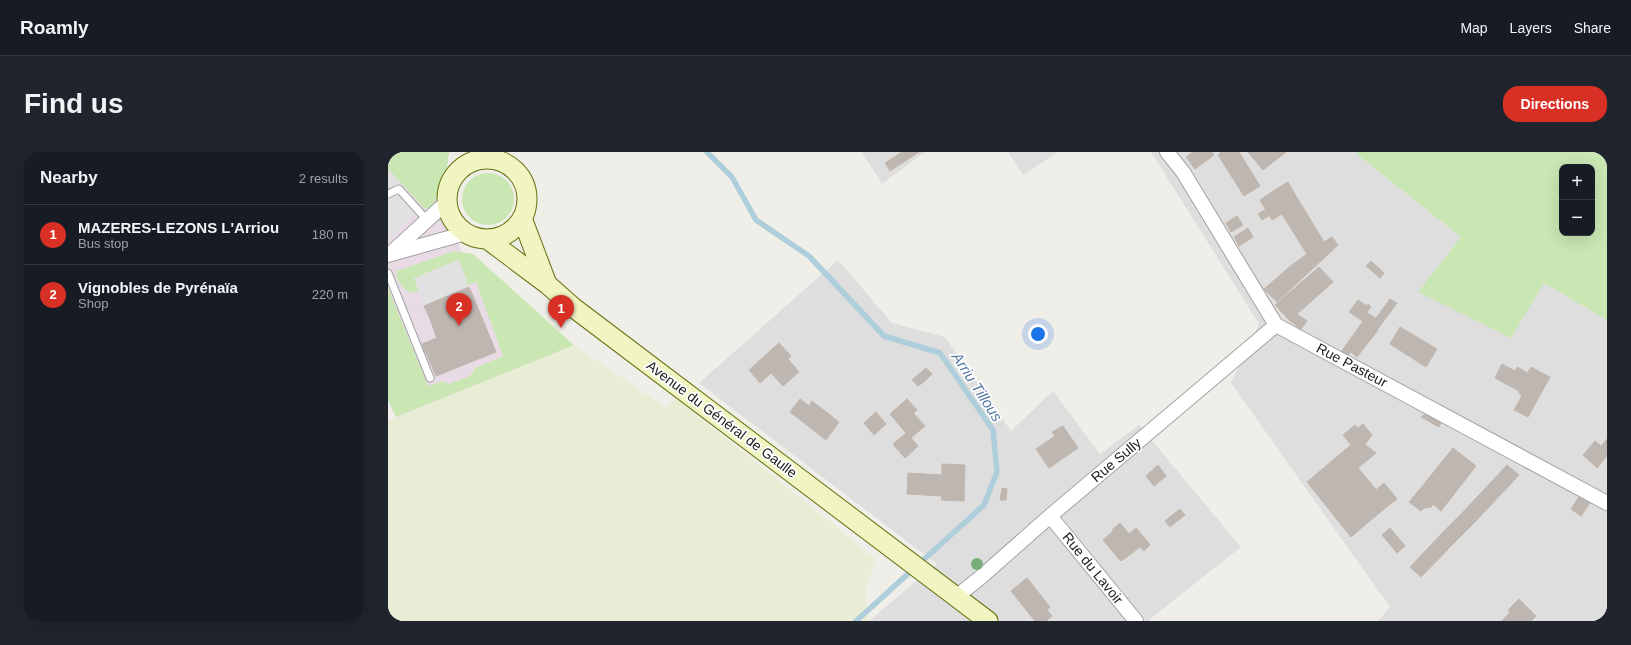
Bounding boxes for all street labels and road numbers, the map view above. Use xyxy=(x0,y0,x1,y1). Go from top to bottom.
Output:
street label: Rue Pasteur xyxy=(1314,340,1390,390)
street label: Avenue du Général de Gaulle xyxy=(644,357,801,481)
street label: Rue Sully xyxy=(1088,435,1144,485)
street label: Rue du Lavoir xyxy=(1059,529,1127,607)

